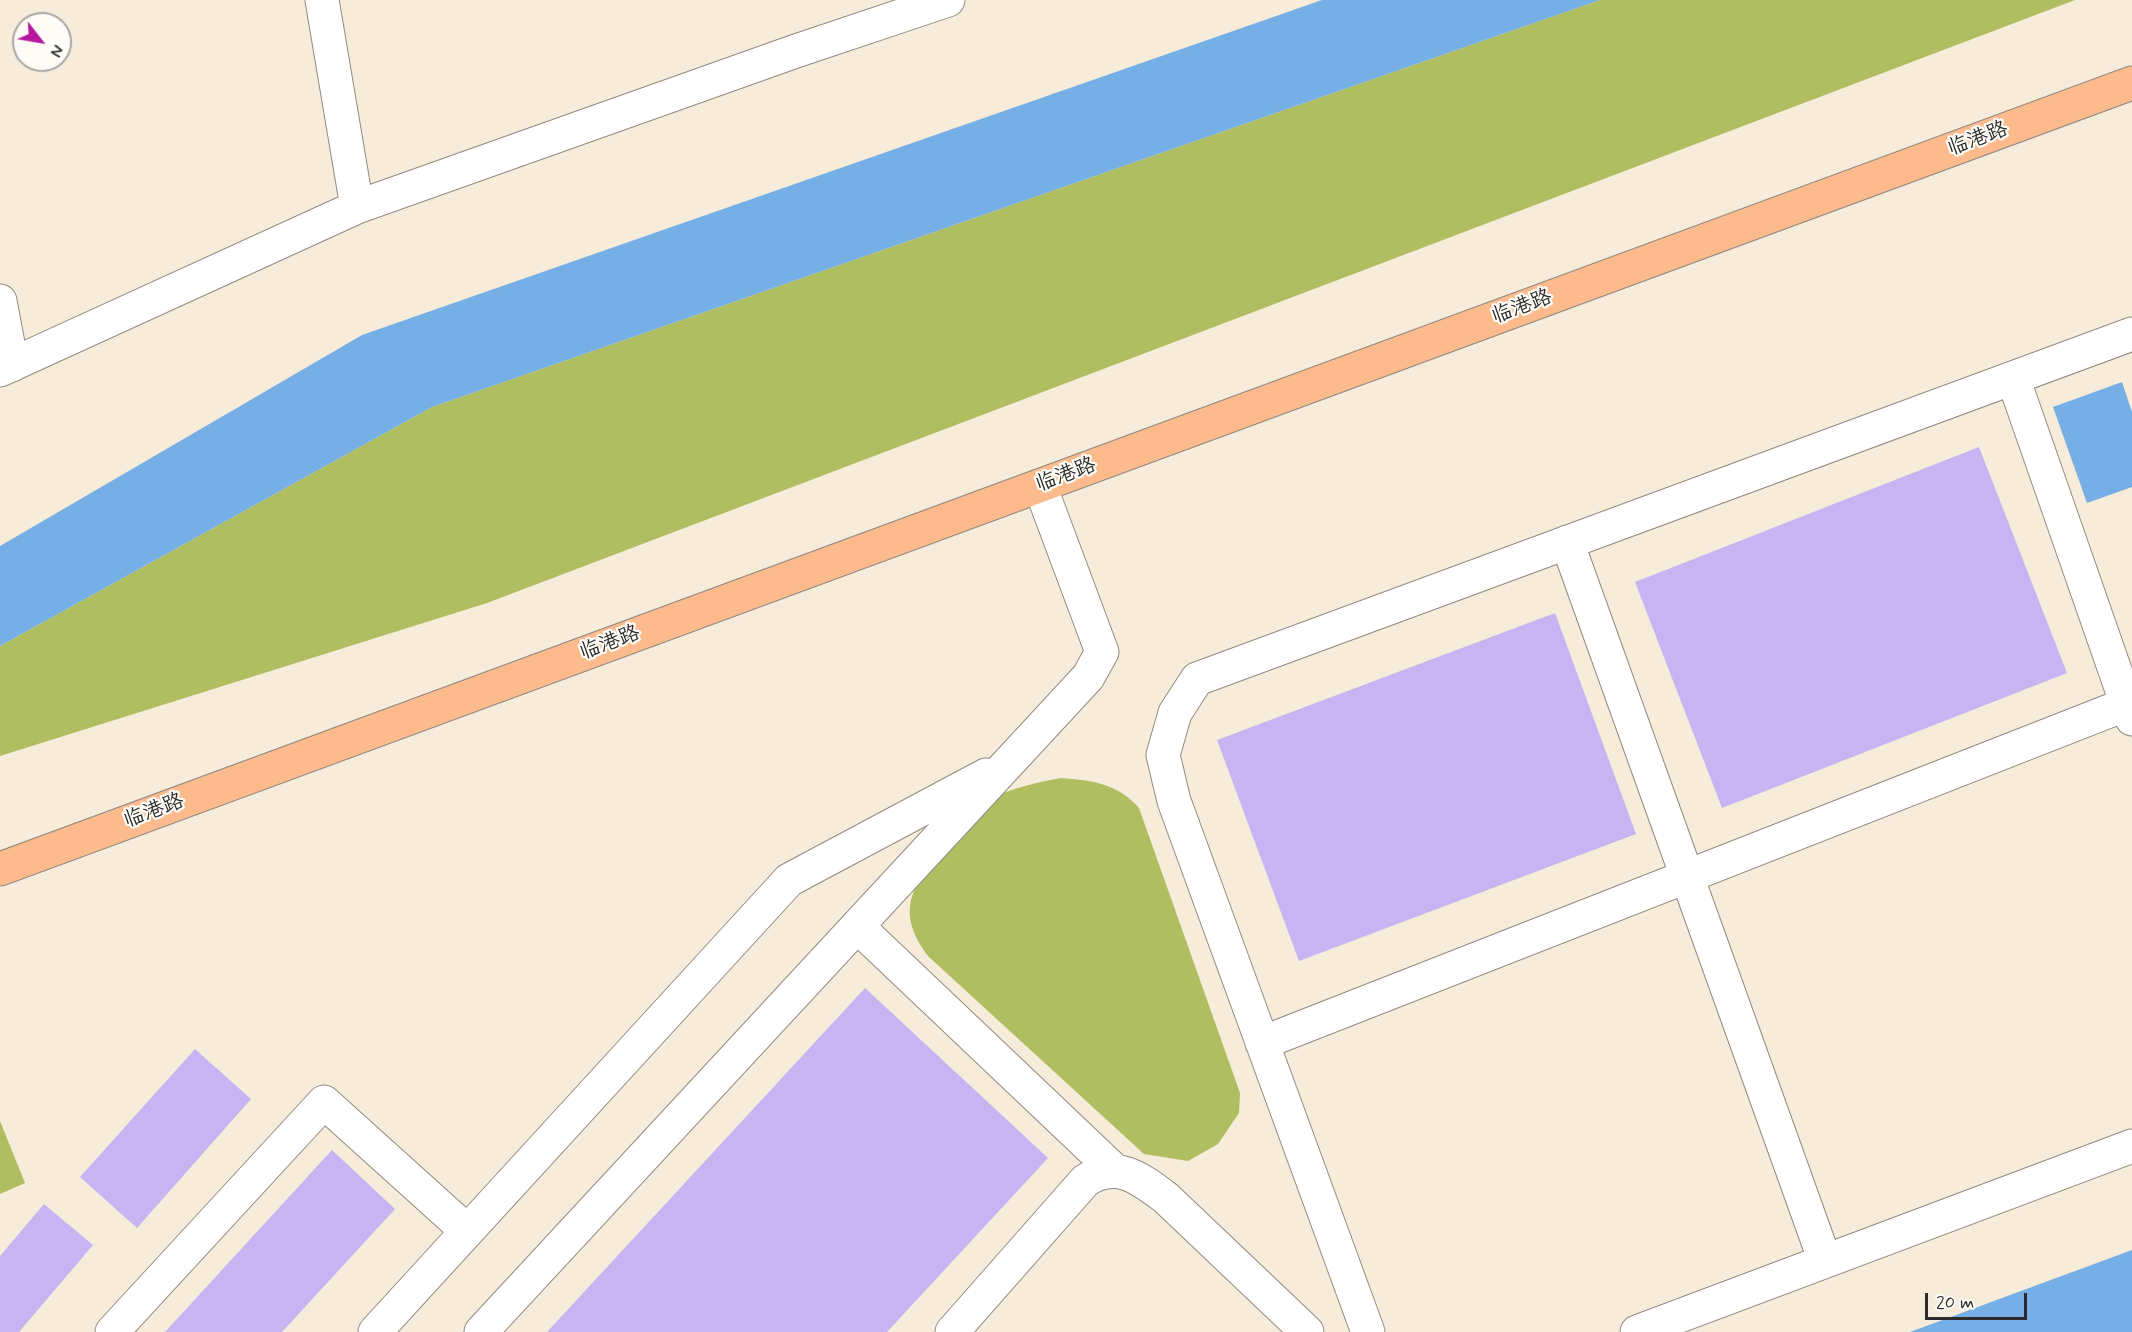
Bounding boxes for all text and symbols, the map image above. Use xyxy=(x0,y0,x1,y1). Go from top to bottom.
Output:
north arrow xyxy=(12,12,72,72)
text: N xyxy=(44,41,68,60)
street label: 临港路 xyxy=(1944,117,2012,163)
street label: 临港路 xyxy=(1488,285,1556,331)
street label: 临港路 xyxy=(1032,453,1100,499)
street label: 临港路 xyxy=(576,621,644,667)
street label: 临港路 xyxy=(120,789,188,835)
scale bar xyxy=(1928,1281,2030,1319)
text: 20 m xyxy=(1936,1291,1974,1315)

